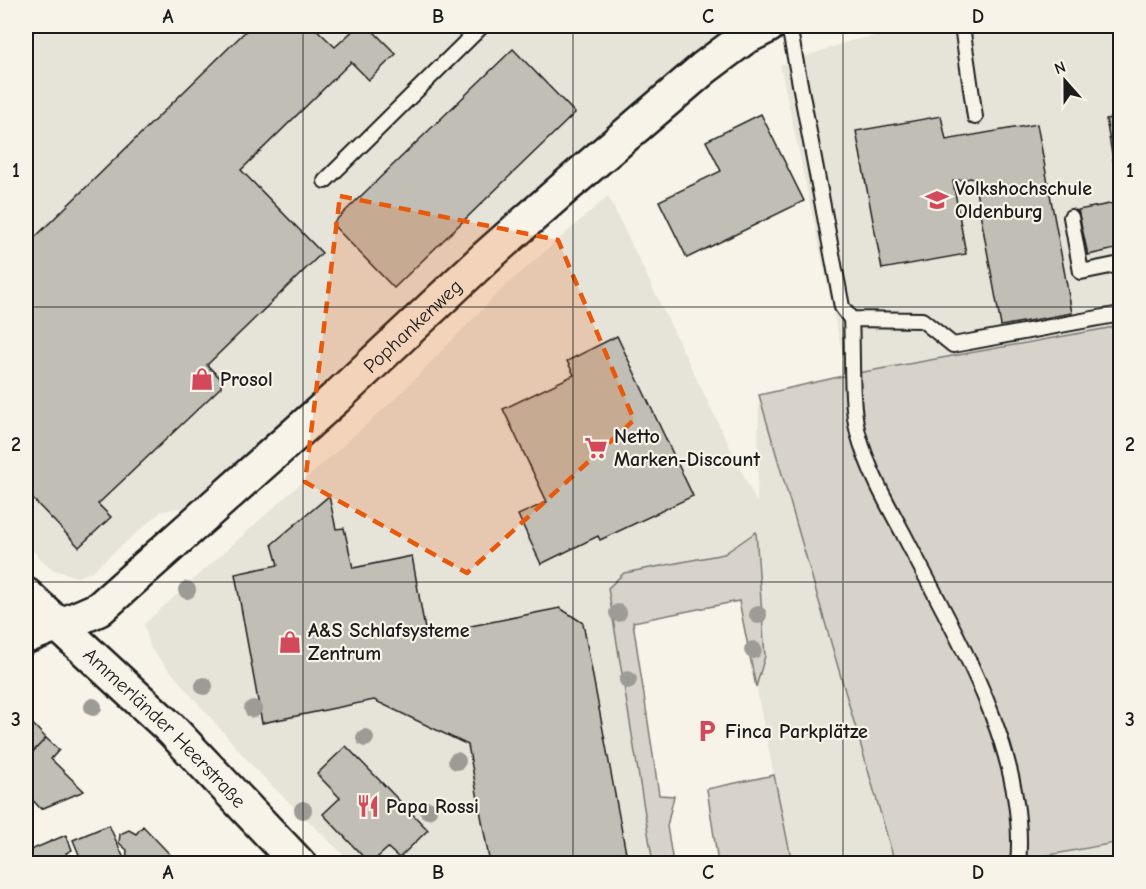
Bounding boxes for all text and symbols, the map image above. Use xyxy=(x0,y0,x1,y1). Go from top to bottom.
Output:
text: A xyxy=(162,5,174,28)
text: B xyxy=(432,5,444,28)
text: C xyxy=(702,5,714,28)
text: D xyxy=(972,5,984,28)
north arrow xyxy=(1035,51,1095,111)
text: N xyxy=(1052,58,1068,78)
text: 1 xyxy=(12,159,20,182)
text: 1 xyxy=(1126,159,1134,182)
place label: Volkshochschule Oldenburg xyxy=(955,177,1092,223)
school or university icon: Volkshochschule Oldenburg xyxy=(924,187,950,213)
street label: Pophankenweg xyxy=(359,274,466,378)
shop icon: Prosol xyxy=(189,366,215,392)
place label: Prosol xyxy=(220,368,273,391)
place label: Netto Marken-Discount xyxy=(614,425,760,471)
text: 2 xyxy=(11,433,21,456)
text: 2 xyxy=(1125,433,1135,456)
supermarket icon: Netto Marken-Discount xyxy=(583,435,609,461)
place label: A&S Schlafsysteme Zentrum xyxy=(308,619,470,665)
shop icon: A&S Schlafsysteme Zentrum xyxy=(277,629,303,655)
street label: Ammerländer Heerstraße xyxy=(79,643,251,812)
text: 3 xyxy=(11,708,21,731)
text: 3 xyxy=(1125,708,1135,731)
parking icon: Finca Parkplätze xyxy=(694,718,720,744)
place label: Finca Parkplätze xyxy=(725,720,868,743)
restaurant icon: Papa Rossi xyxy=(355,793,381,819)
place label: Papa Rossi xyxy=(386,795,479,818)
text: A xyxy=(162,861,174,884)
text: B xyxy=(432,861,444,884)
text: C xyxy=(702,861,714,884)
text: D xyxy=(972,861,984,884)

